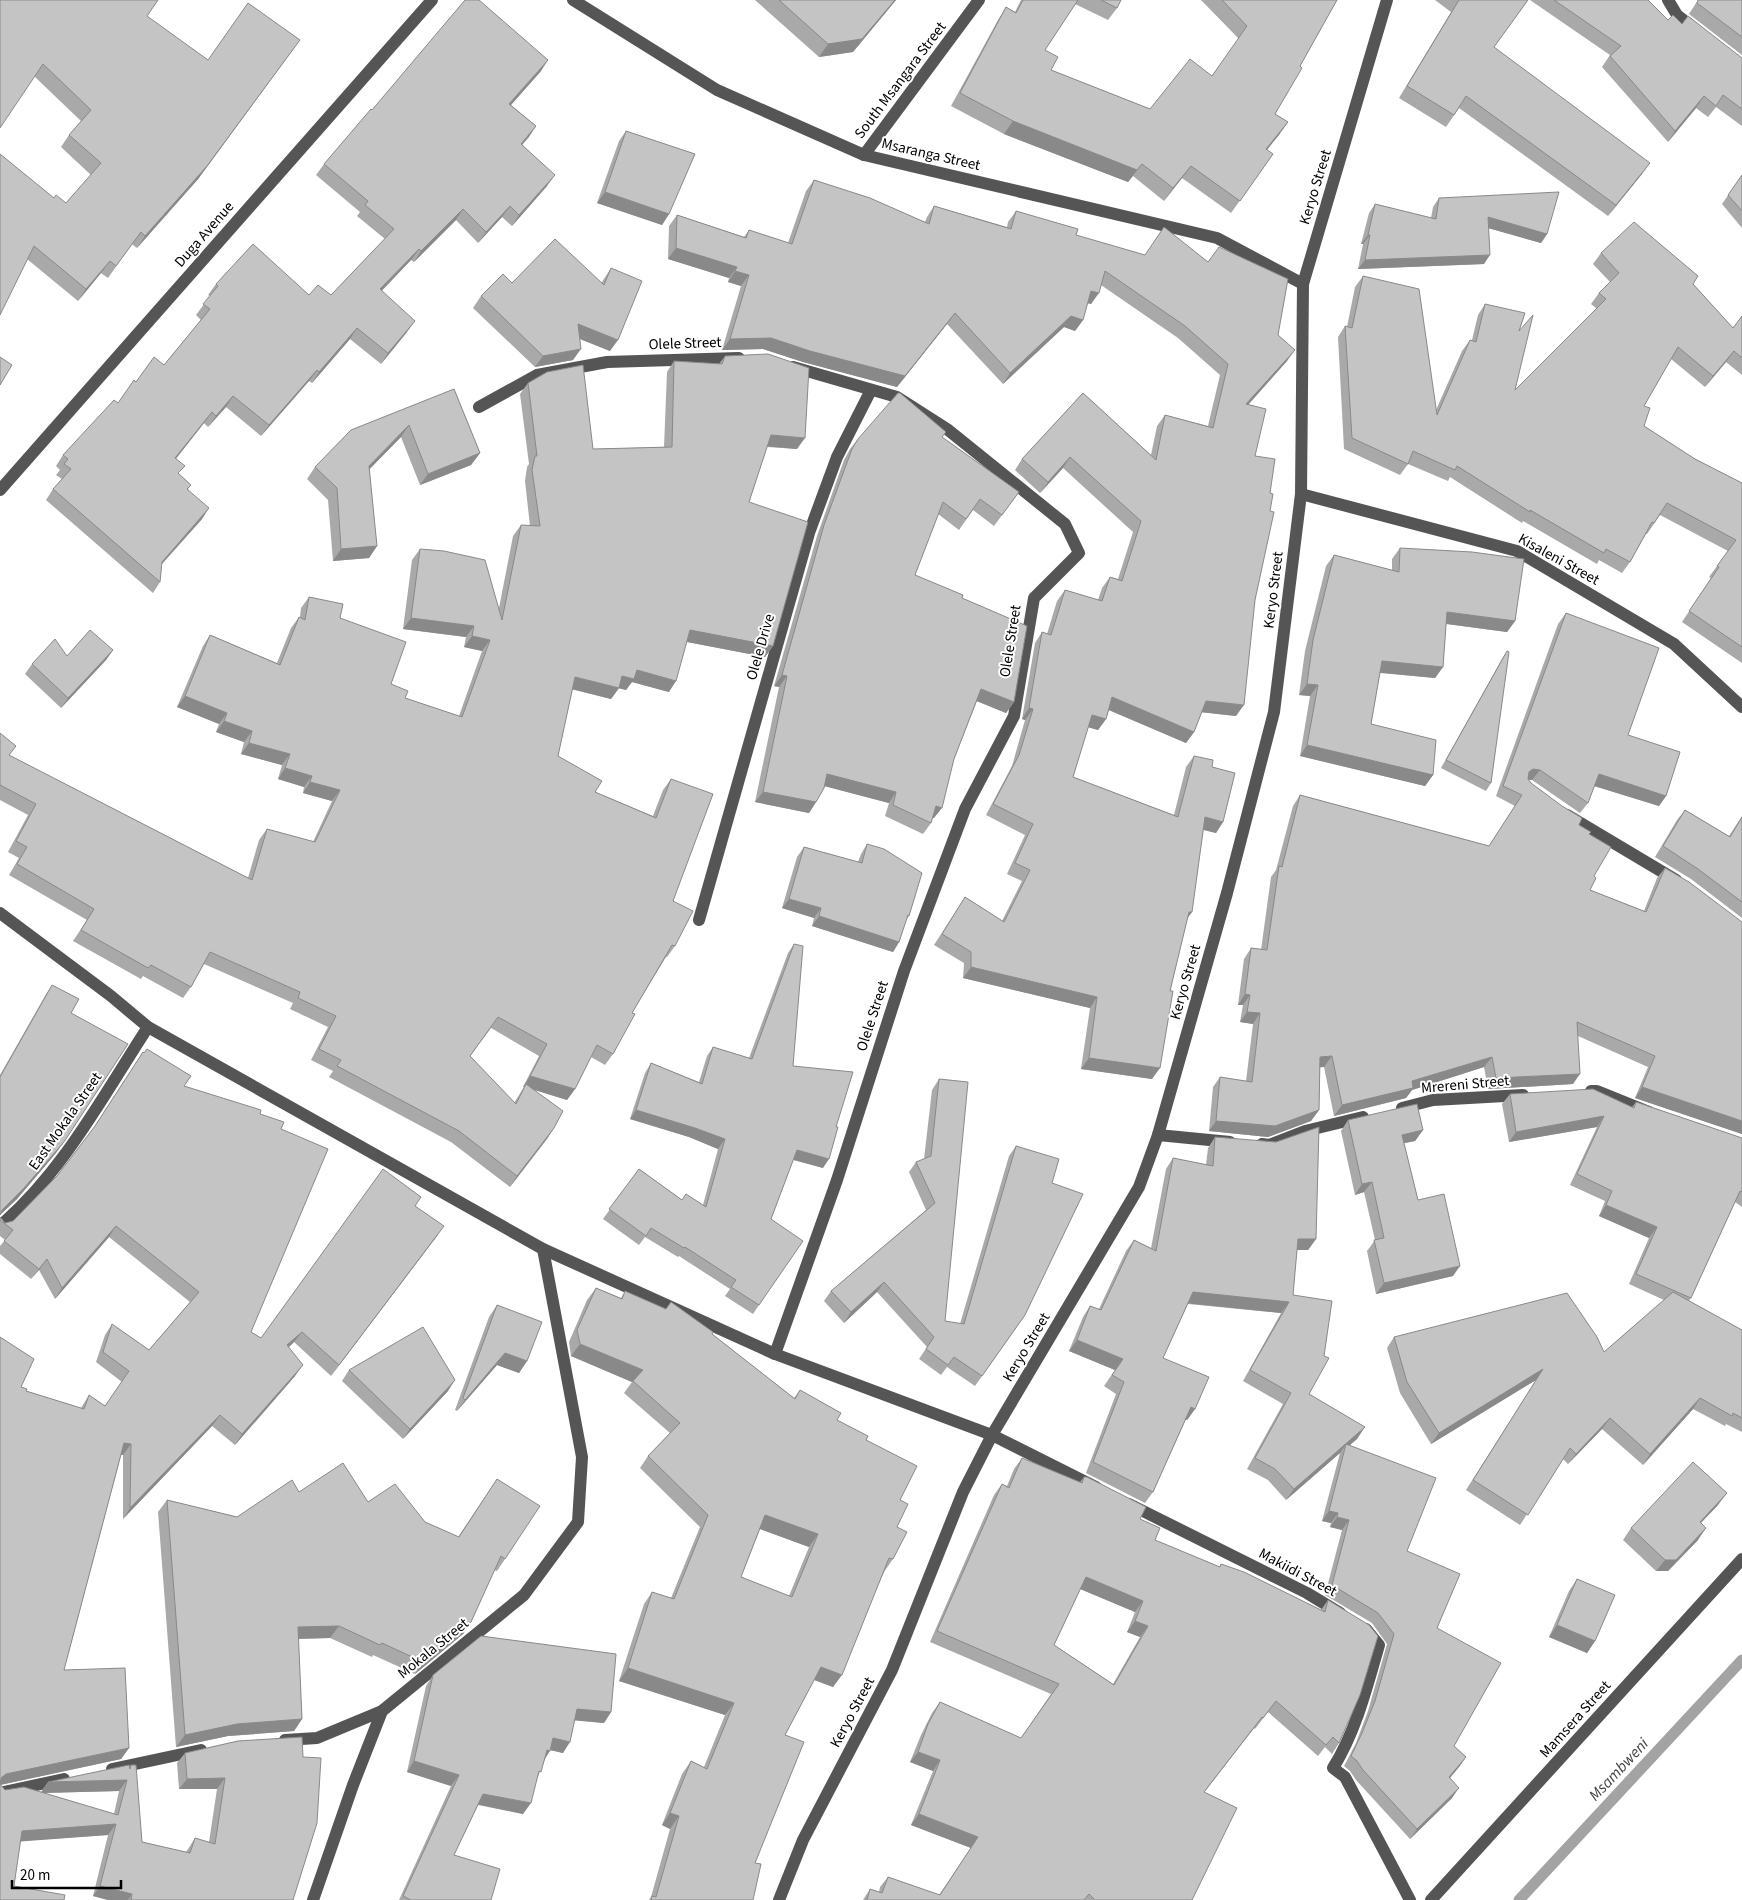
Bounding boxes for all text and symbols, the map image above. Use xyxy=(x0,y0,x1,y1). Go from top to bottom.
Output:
street label: South Msangara Street xyxy=(849,18,951,143)
street label: Msaranga Street xyxy=(879,133,982,176)
street label: Keryo Street xyxy=(1294,147,1337,227)
street label: Duga Avenue xyxy=(170,197,239,272)
street label: Olele Street xyxy=(648,332,722,355)
street label: Kisaleni Street xyxy=(1514,528,1603,590)
street label: Keryo Street xyxy=(1258,550,1289,630)
street label: Olele Street xyxy=(994,603,1027,679)
street label: Olele Drive xyxy=(741,612,780,683)
street label: Keryo Street xyxy=(1165,942,1206,1022)
street label: Olele Street xyxy=(851,978,894,1054)
street label: East Mokala Street xyxy=(24,1068,107,1175)
street label: Mrereni Street xyxy=(1420,1070,1510,1099)
street label: Keryo Street xyxy=(998,1309,1055,1386)
street label: Makiidi Street xyxy=(1255,1543,1341,1602)
street label: Mokala Street xyxy=(393,1613,473,1684)
street label: Keryo Street xyxy=(825,1673,880,1751)
street label: Mamsera Street xyxy=(1535,1676,1616,1763)
water label: Msambweni xyxy=(1584,1733,1654,1806)
scale bar xyxy=(12,1858,121,1890)
text: 20 m xyxy=(20,1865,50,1886)

